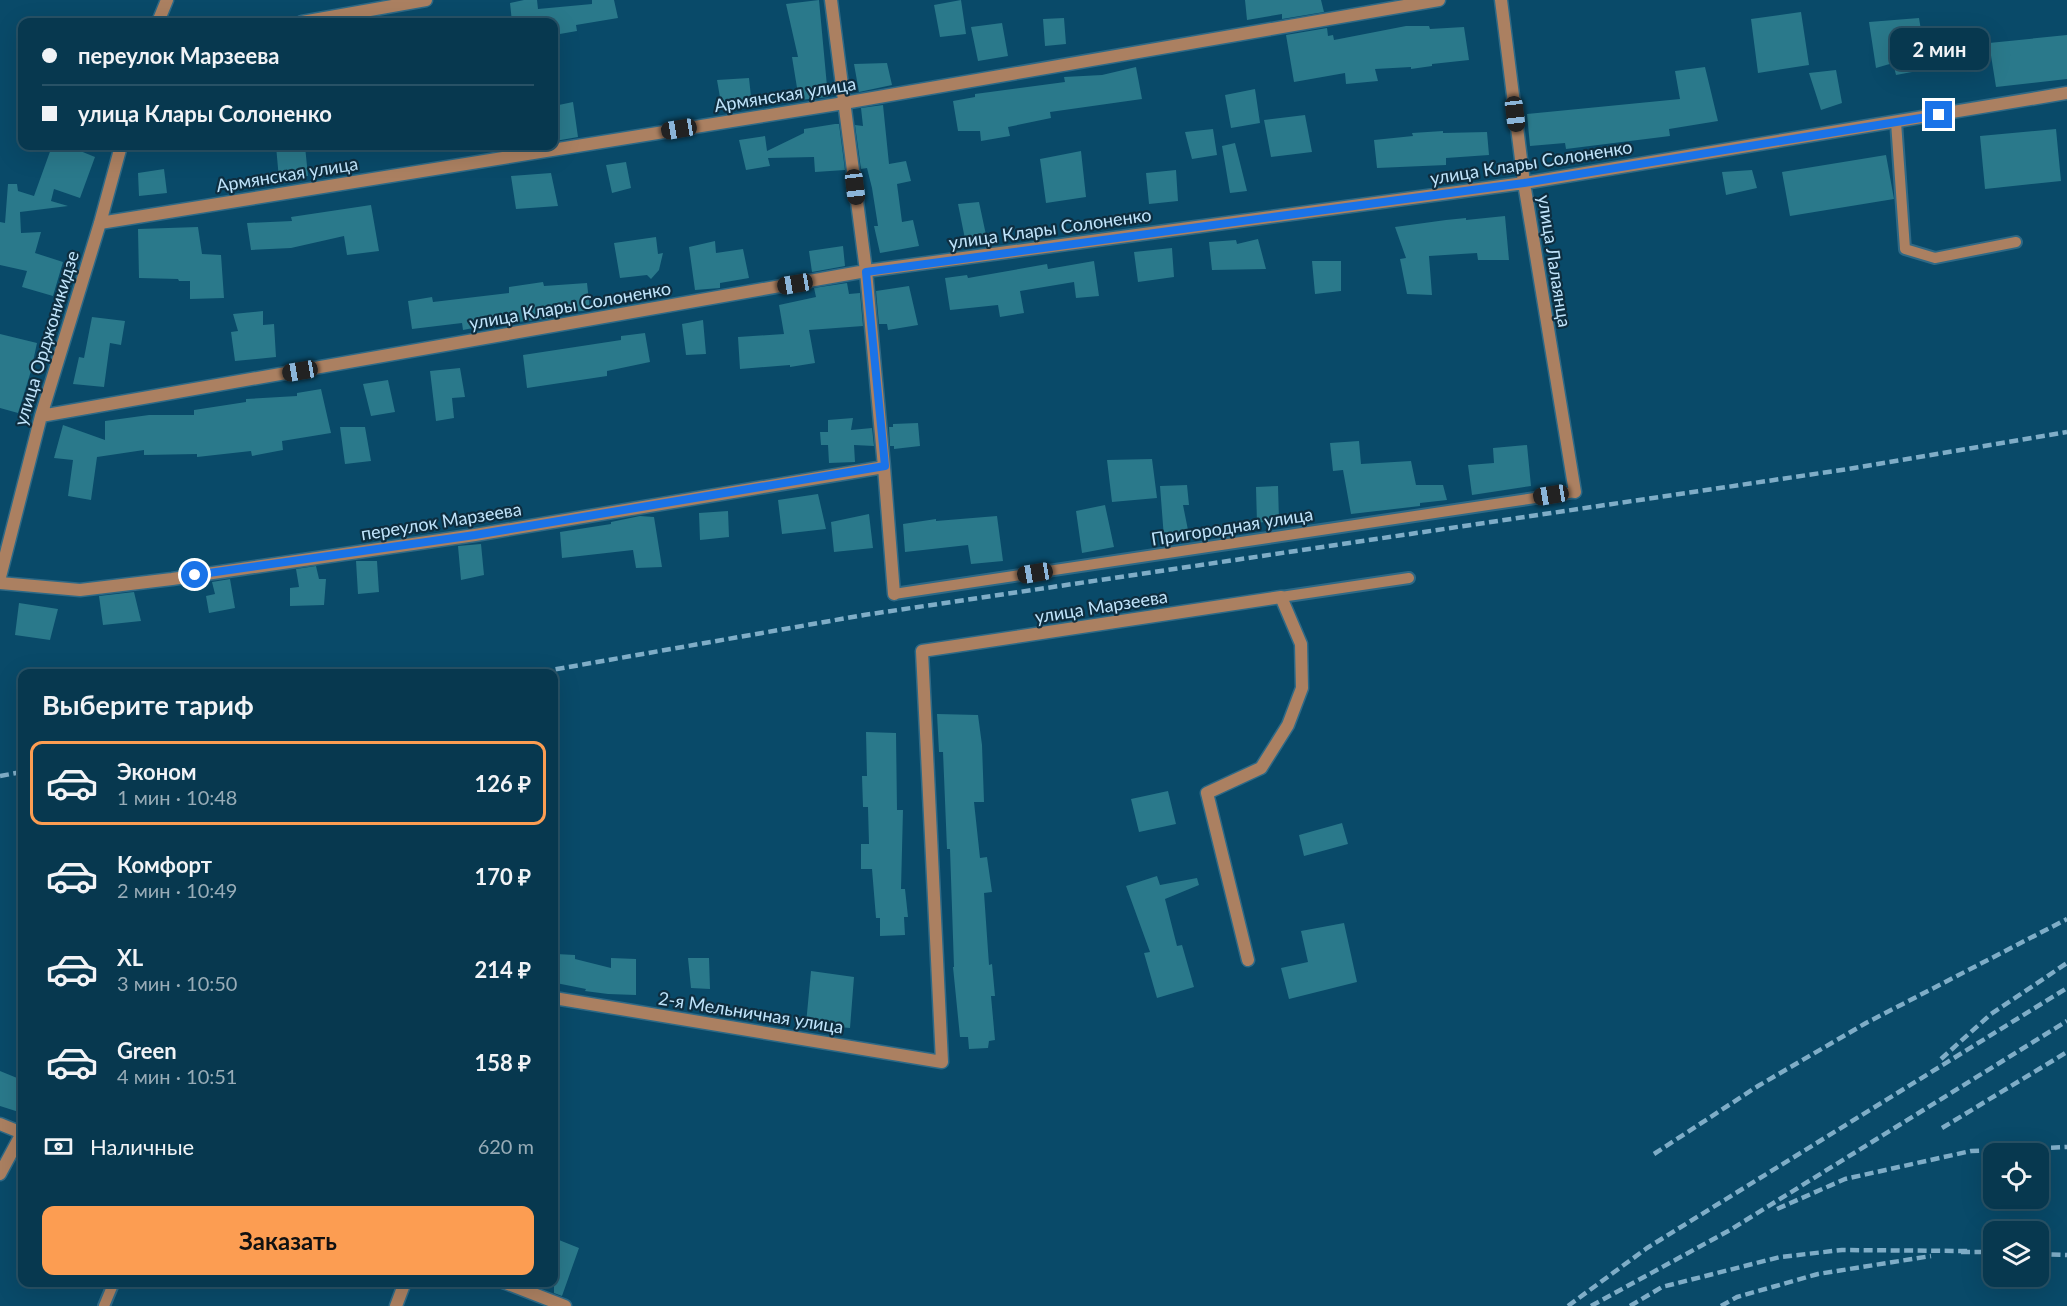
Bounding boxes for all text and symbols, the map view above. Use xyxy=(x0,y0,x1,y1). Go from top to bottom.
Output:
callout: 2 мин xyxy=(1890,28,1988,70)
text: 2 мин xyxy=(1913,37,1966,61)
text: переулок Марзеева xyxy=(78,42,279,69)
street label: Армянская улица xyxy=(712,72,858,116)
car xyxy=(1504,95,1526,133)
text: улица Клары Солоненко xyxy=(78,100,332,127)
route end xyxy=(1925,101,1952,128)
car xyxy=(660,117,698,141)
street label: улица Клары Солоненко xyxy=(1428,135,1634,189)
street label: Армянская улица xyxy=(214,152,360,196)
car xyxy=(844,168,866,206)
street label: улица Лалаянца xyxy=(1534,193,1576,329)
street label: улица Клары Солоненко xyxy=(947,203,1153,253)
street label: улица Орджоникидзе xyxy=(9,248,83,428)
car xyxy=(776,272,814,296)
street label: улица Клары Солоненко xyxy=(467,276,673,334)
car xyxy=(281,359,319,383)
car xyxy=(1532,483,1570,507)
street label: переулок Марзеева xyxy=(359,497,523,545)
street label: Пригородная улица xyxy=(1150,502,1314,550)
route start xyxy=(181,561,208,588)
car xyxy=(1016,561,1054,585)
street label: улица Марзеева xyxy=(1033,585,1169,627)
text: Выберите тариф xyxy=(42,688,254,721)
icon: car xyxy=(45,756,99,810)
text: Эконом xyxy=(117,758,197,785)
text: 126 ₽ xyxy=(475,770,531,797)
text: 1 мин · 10:48 xyxy=(117,785,237,809)
icon: car xyxy=(45,849,99,903)
text: Комфорт xyxy=(117,851,212,878)
text: 170 ₽ xyxy=(475,863,531,890)
text: 2 мин · 10:49 xyxy=(117,878,237,902)
icon: car xyxy=(45,942,99,996)
text: XL xyxy=(117,944,143,971)
text: 214 ₽ xyxy=(475,956,531,983)
text: 3 мин · 10:50 xyxy=(117,971,237,995)
street label: 2-я Мельничная улица xyxy=(657,986,845,1038)
icon: car xyxy=(45,1035,99,1089)
text: Green xyxy=(117,1037,177,1064)
text: 158 ₽ xyxy=(475,1049,531,1076)
text: 4 мин · 10:51 xyxy=(117,1064,237,1088)
icon: cash xyxy=(42,1130,75,1163)
text: Наличные xyxy=(90,1133,194,1160)
text: 620 m xyxy=(478,1134,534,1158)
map controls xyxy=(1983,1143,2049,1287)
button: locate xyxy=(1983,1143,2049,1209)
button: Заказать xyxy=(42,1206,534,1275)
button: layers xyxy=(1983,1221,2049,1287)

